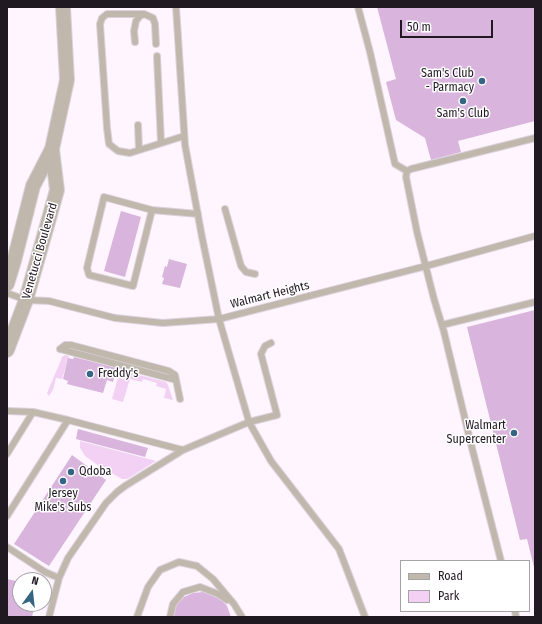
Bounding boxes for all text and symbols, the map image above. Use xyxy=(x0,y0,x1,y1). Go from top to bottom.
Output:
scale bar xyxy=(402,12,495,38)
text: 50 m xyxy=(407,20,431,34)
place label: Sam's Club - Parmacy xyxy=(421,67,474,95)
marker: Sam's Club - Parmacy xyxy=(477,76,487,86)
marker: Sam's Club xyxy=(458,96,468,106)
place label: Sam's Club xyxy=(437,107,489,121)
street label: Venetucci Boulevard xyxy=(19,201,61,301)
street label: Walmart Heights xyxy=(229,278,311,312)
place label: Freddy's xyxy=(98,367,138,381)
marker: Freddy's xyxy=(85,369,95,379)
place label: Walmart Supercenter xyxy=(447,419,506,447)
marker: Walmart Supercenter xyxy=(509,428,519,438)
place label: Qdoba xyxy=(79,465,111,479)
marker: Qdoba xyxy=(66,467,76,477)
marker: Jersey Mike's Subs xyxy=(58,476,68,486)
place label: Jersey Mike's Subs xyxy=(35,487,91,515)
legend xyxy=(400,560,530,612)
text: Road xyxy=(438,569,463,583)
north arrow xyxy=(12,572,52,612)
text: N xyxy=(30,574,40,588)
text: Park xyxy=(438,589,459,603)

